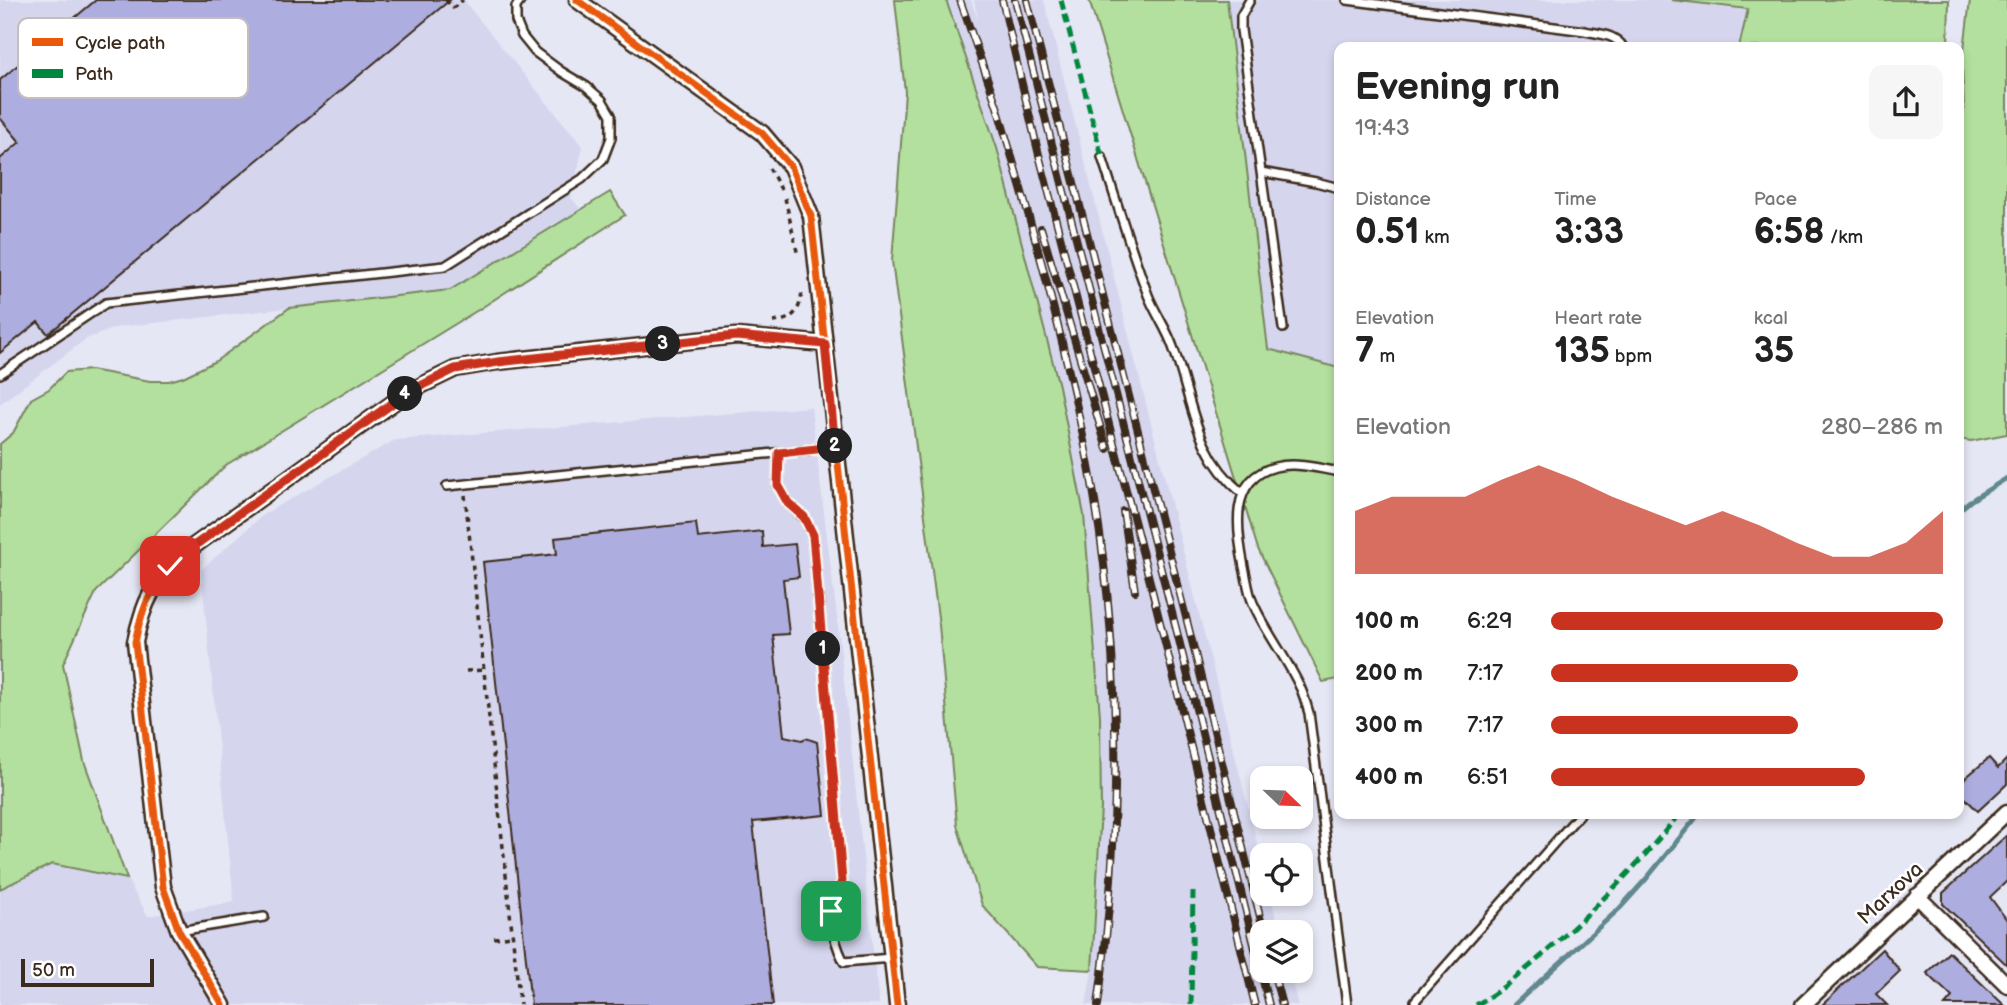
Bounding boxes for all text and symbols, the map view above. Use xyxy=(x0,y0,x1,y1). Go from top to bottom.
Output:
legend xyxy=(18,18,248,98)
text: Cycle path xyxy=(75,32,165,55)
text: Path xyxy=(75,63,113,86)
text: Evening run xyxy=(1355,65,1560,110)
button: share xyxy=(1869,65,1943,139)
text: 19:43 xyxy=(1355,114,1410,142)
text: Distance xyxy=(1355,188,1431,211)
text: Time xyxy=(1554,188,1596,211)
text: Pace xyxy=(1754,188,1797,211)
text: 0.51 xyxy=(1355,211,1419,254)
text: 3:33 xyxy=(1554,211,1624,254)
text: 6:58 xyxy=(1754,211,1825,254)
text: km xyxy=(1419,226,1450,249)
text: /km xyxy=(1825,226,1863,249)
text: Elevation xyxy=(1355,307,1434,330)
text: Heart rate xyxy=(1554,307,1642,330)
text: kcal xyxy=(1754,307,1788,330)
pin: 3 xyxy=(646,326,680,362)
text: 7 xyxy=(1355,330,1374,373)
text: 135 xyxy=(1554,330,1610,373)
text: 35 xyxy=(1754,330,1794,373)
text: 3 xyxy=(657,332,668,355)
text: m xyxy=(1374,345,1395,368)
text: bpm xyxy=(1610,345,1652,368)
pin: 4 xyxy=(388,376,422,412)
text: 4 xyxy=(399,382,410,405)
text: Elevation xyxy=(1355,413,1451,441)
text: 280–286 m xyxy=(1821,413,1943,441)
pin: 2 xyxy=(818,428,852,464)
text: 2 xyxy=(829,434,840,457)
pin xyxy=(140,536,200,596)
icon: check xyxy=(151,547,189,585)
text: 100 m xyxy=(1355,607,1419,635)
text: 6:29 xyxy=(1467,607,1513,635)
pin: 1 xyxy=(806,632,840,666)
text: 1 xyxy=(819,637,827,660)
text: 200 m xyxy=(1355,659,1423,687)
text: 7:17 xyxy=(1467,659,1503,687)
text: 300 m xyxy=(1355,711,1423,739)
text: 7:17 xyxy=(1467,711,1503,739)
text: 400 m xyxy=(1355,763,1423,791)
text: 6:51 xyxy=(1467,763,1508,791)
north arrow xyxy=(1250,766,1312,830)
map controls xyxy=(1250,766,1313,983)
button: locate xyxy=(1250,843,1313,906)
street label: Marxova xyxy=(1852,857,1928,930)
pin xyxy=(801,881,861,941)
icon: arrive xyxy=(812,892,850,930)
button: layers xyxy=(1250,920,1313,983)
scale bar xyxy=(21,956,154,988)
text: 50 m xyxy=(32,959,75,982)

